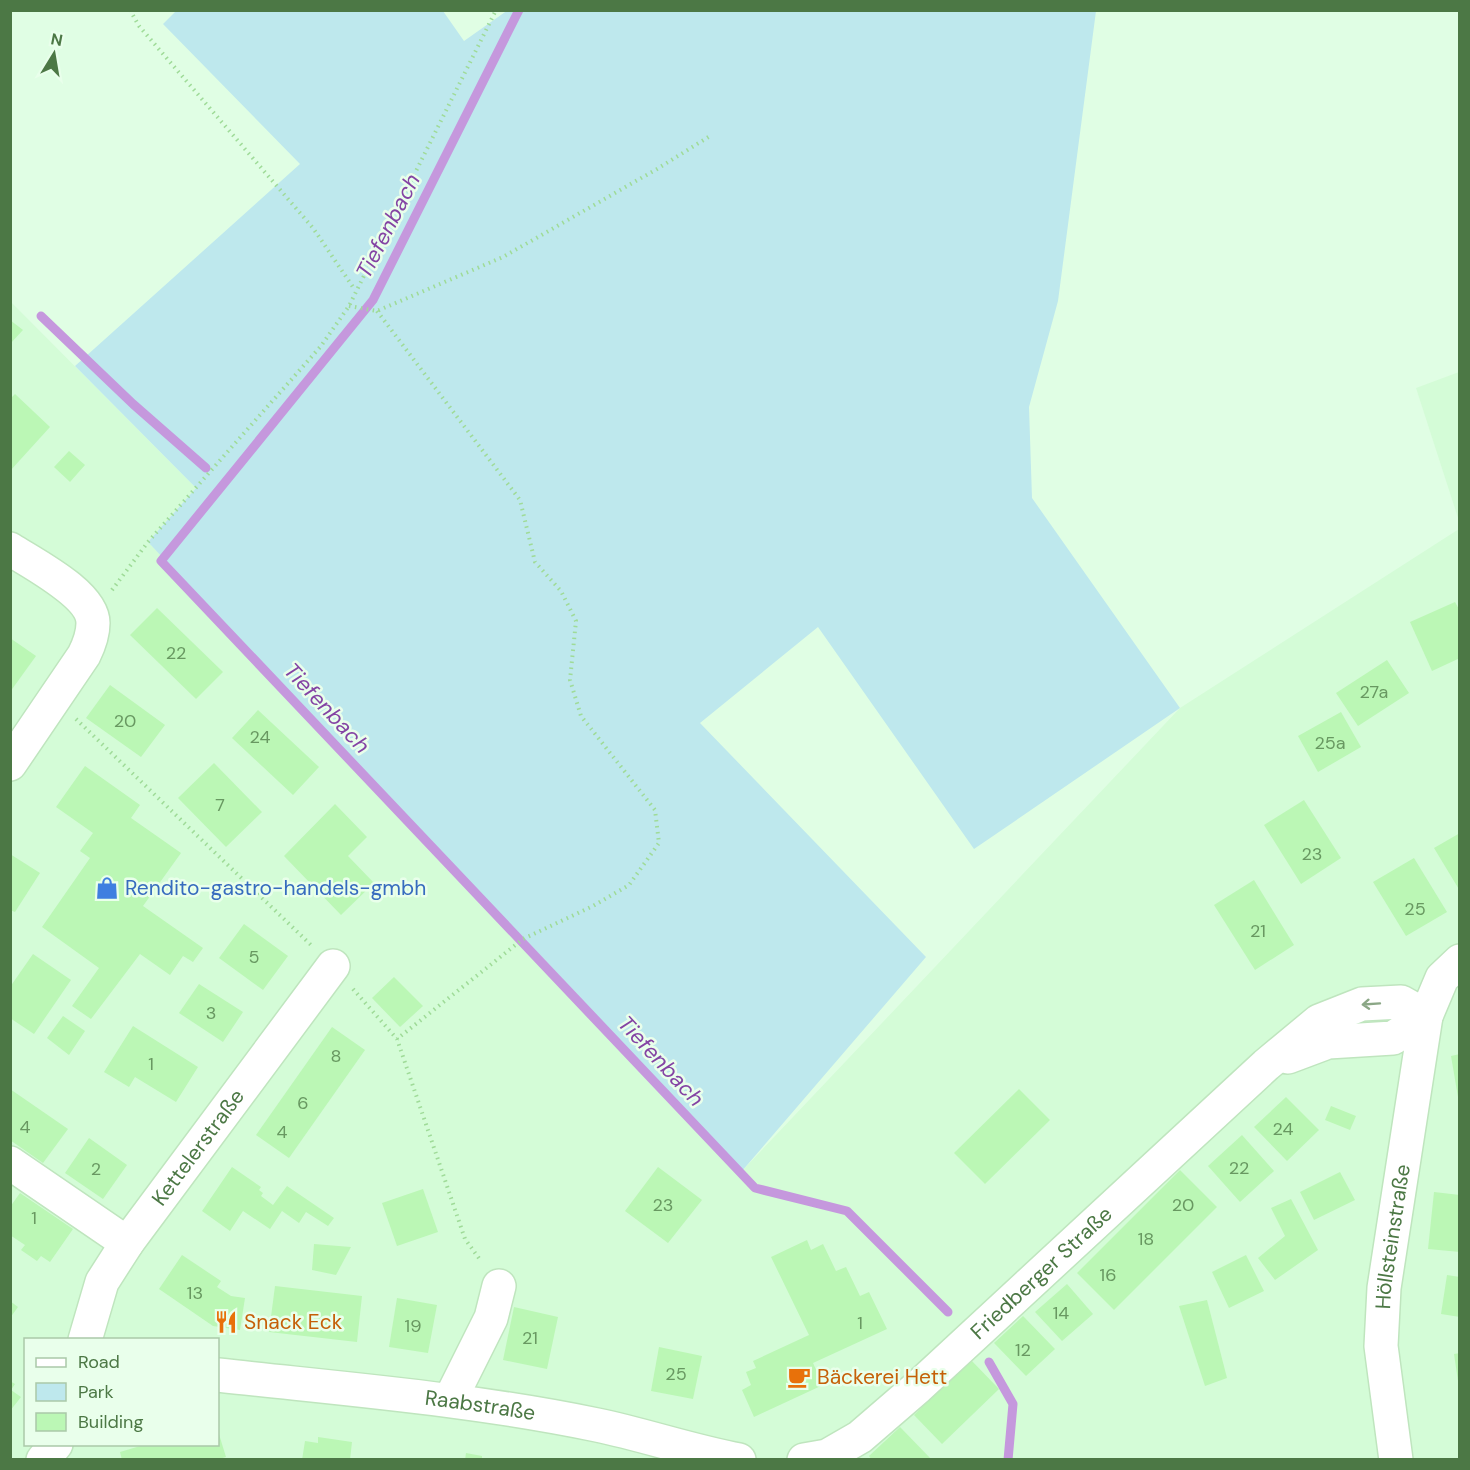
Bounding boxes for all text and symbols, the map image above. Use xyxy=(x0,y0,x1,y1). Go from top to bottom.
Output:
north arrow xyxy=(24,24,84,84)
text: N xyxy=(49,28,64,51)
water label: Tiefenbach xyxy=(349,169,427,283)
house number: 22 xyxy=(166,641,186,665)
water label: Tiefenbach xyxy=(278,656,376,760)
house number: 27a xyxy=(1360,680,1388,704)
house number: 20 xyxy=(114,709,136,733)
house number: 24 xyxy=(250,725,271,749)
house number: 25a xyxy=(1314,731,1346,755)
house number: 7 xyxy=(215,793,225,817)
house number: 23 xyxy=(1301,842,1323,866)
place label: Rendito-gastro-handels-gmbh xyxy=(125,874,426,902)
shop icon: Rendito-gastro-handels-gmbh xyxy=(94,875,120,901)
house number: 25 xyxy=(1404,897,1426,921)
house number: 21 xyxy=(1250,919,1266,943)
house number: 5 xyxy=(249,945,259,969)
one-way arrow xyxy=(1362,998,1382,1009)
house number: 3 xyxy=(206,1001,216,1025)
water label: Tiefenbach xyxy=(612,1009,710,1113)
house number: 8 xyxy=(331,1044,341,1068)
house number: 1 xyxy=(148,1052,154,1076)
street label: Kettelerstraße xyxy=(146,1083,251,1211)
house number: 6 xyxy=(297,1091,309,1115)
house number: 4 xyxy=(20,1115,31,1139)
house number: 24 xyxy=(1273,1117,1294,1141)
house number: 4 xyxy=(277,1120,288,1144)
house number: 22 xyxy=(1229,1156,1249,1180)
house number: 2 xyxy=(91,1157,101,1181)
street label: Höllsteinstraße xyxy=(1369,1162,1417,1310)
house number: 23 xyxy=(652,1193,674,1217)
house number: 20 xyxy=(1172,1193,1194,1217)
street label: Friedberger Straße xyxy=(964,1200,1118,1346)
house number: 1 xyxy=(31,1206,37,1230)
house number: 18 xyxy=(1138,1227,1154,1251)
house number: 16 xyxy=(1100,1263,1116,1287)
house number: 13 xyxy=(187,1281,203,1305)
house number: 14 xyxy=(1053,1301,1069,1325)
place label: Snack Eck xyxy=(244,1308,343,1336)
restaurant icon: Snack Eck xyxy=(213,1309,239,1335)
house number: 1 xyxy=(857,1311,863,1335)
house number: 19 xyxy=(405,1314,421,1338)
house number: 21 xyxy=(522,1326,538,1350)
legend xyxy=(24,1338,219,1446)
house number: 12 xyxy=(1015,1338,1031,1362)
text: Road xyxy=(78,1350,120,1374)
house number: 25 xyxy=(665,1362,687,1386)
place label: Bäckerei Hett xyxy=(817,1363,947,1391)
cafe icon: Bäckerei Hett xyxy=(786,1364,812,1390)
text: Park xyxy=(78,1380,114,1404)
street label: Raabstraße xyxy=(423,1384,538,1427)
text: Building xyxy=(78,1410,143,1434)

